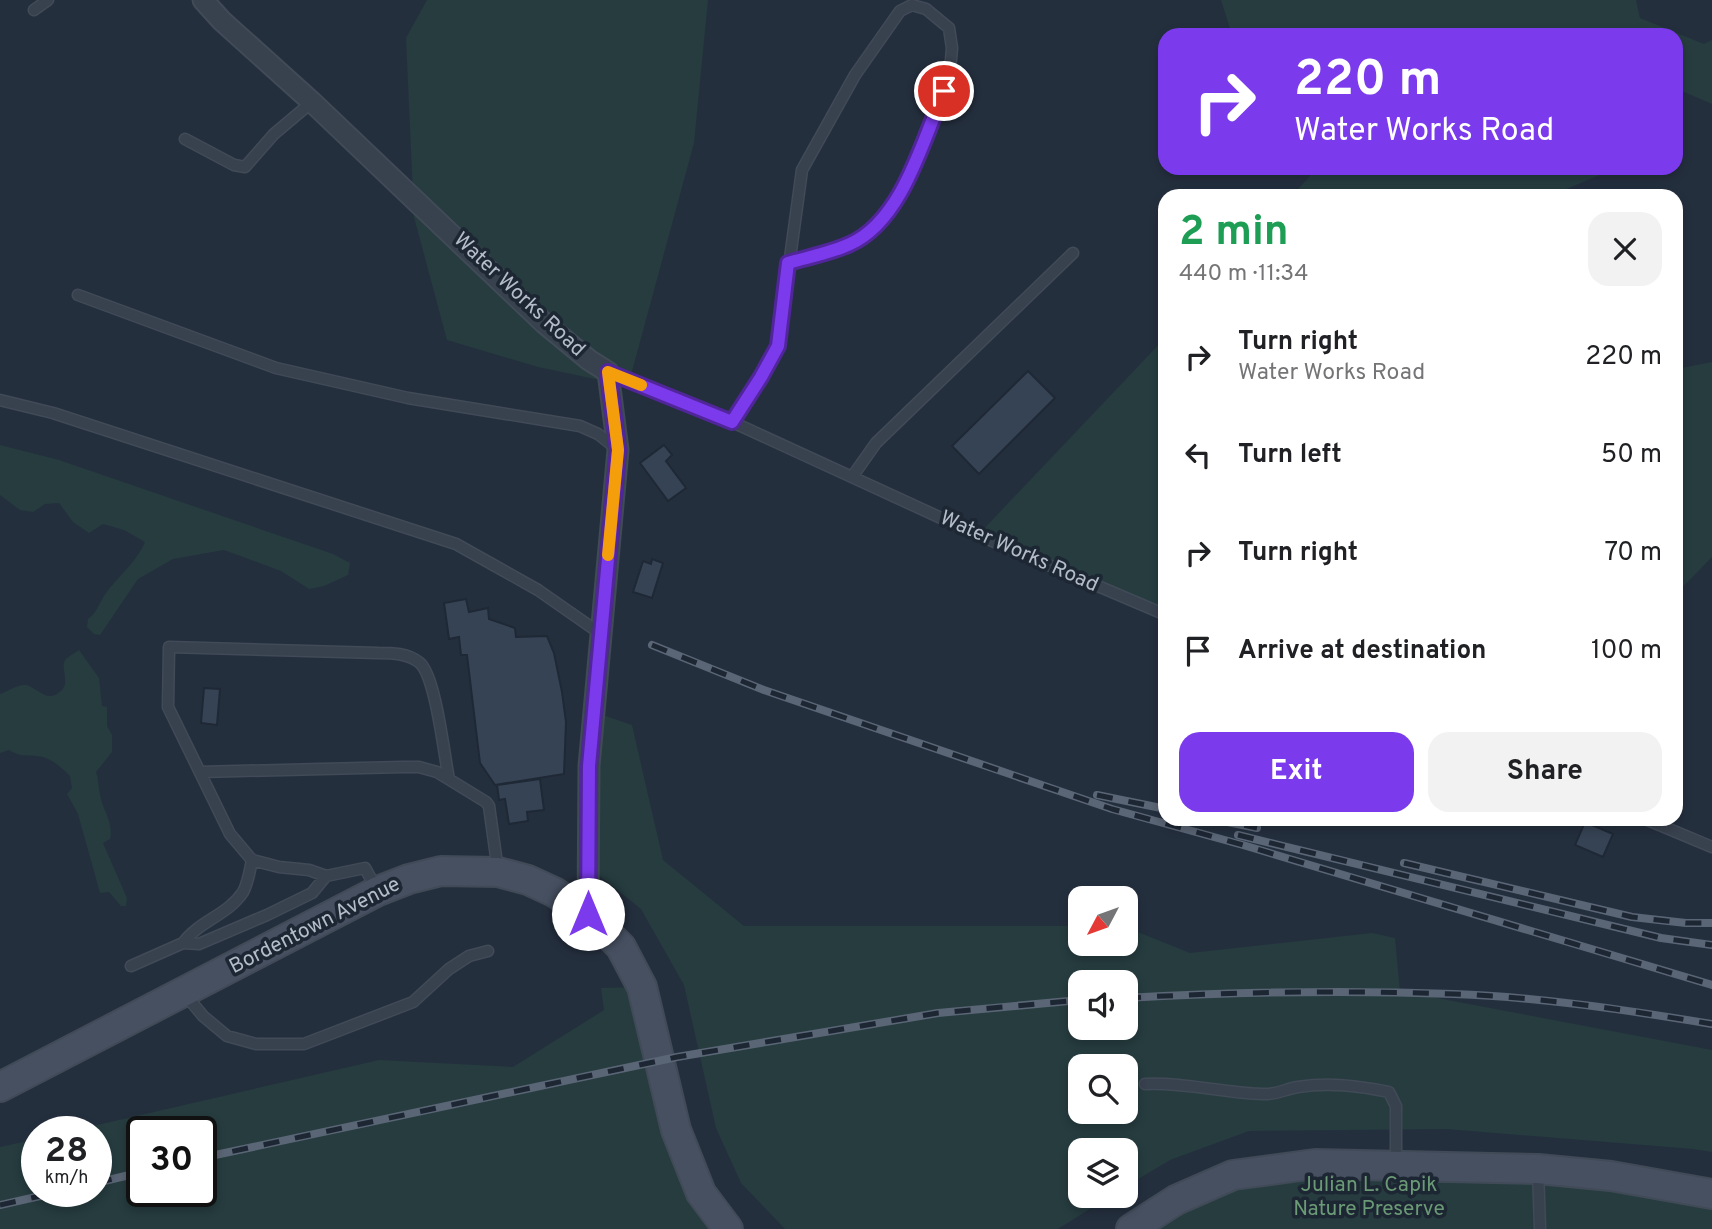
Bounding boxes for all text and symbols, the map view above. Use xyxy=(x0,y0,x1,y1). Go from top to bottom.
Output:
text: 220 m xyxy=(1294,51,1441,113)
icon: right xyxy=(1179,56,1270,147)
pin xyxy=(914,61,974,121)
icon: arrive xyxy=(925,72,963,110)
text: Water Works Road xyxy=(1294,112,1554,152)
text: 2 min xyxy=(1179,207,1289,260)
button: close xyxy=(1588,212,1662,286)
street label: Water Works Road xyxy=(447,227,591,363)
text: 440 m · 11:34 xyxy=(1179,260,1309,289)
text: Turn right xyxy=(1238,326,1358,359)
icon: right xyxy=(1179,338,1217,376)
text: 220 m xyxy=(1585,341,1662,374)
text: Water Works Road xyxy=(1238,359,1425,388)
icon: left xyxy=(1179,436,1217,474)
text: Turn left xyxy=(1238,439,1342,472)
text: 50 m xyxy=(1601,439,1662,472)
street label: Water Works Road xyxy=(935,505,1103,599)
icon: right xyxy=(1179,534,1217,572)
text: Turn right xyxy=(1238,537,1358,570)
text: 70 m xyxy=(1604,537,1662,570)
icon: arrive xyxy=(1179,632,1217,670)
text: Arrive at destination xyxy=(1238,635,1486,668)
text: 100 m xyxy=(1591,635,1662,668)
button: Exit xyxy=(1179,732,1414,812)
button: Share xyxy=(1428,732,1662,812)
street label: Bordentown Avenue xyxy=(225,871,405,981)
position arrow xyxy=(551,877,625,951)
north arrow xyxy=(1068,886,1138,956)
map controls xyxy=(1068,886,1138,1208)
button: sound xyxy=(1068,970,1138,1040)
button: search xyxy=(1068,1054,1138,1124)
speed limit sign: 30 xyxy=(126,1116,217,1207)
text: 28 xyxy=(45,1130,88,1174)
button: layers xyxy=(1068,1138,1138,1208)
text: km/h xyxy=(45,1167,88,1190)
park label: Julian L. Capik Nature Preserve xyxy=(1293,1172,1445,1223)

